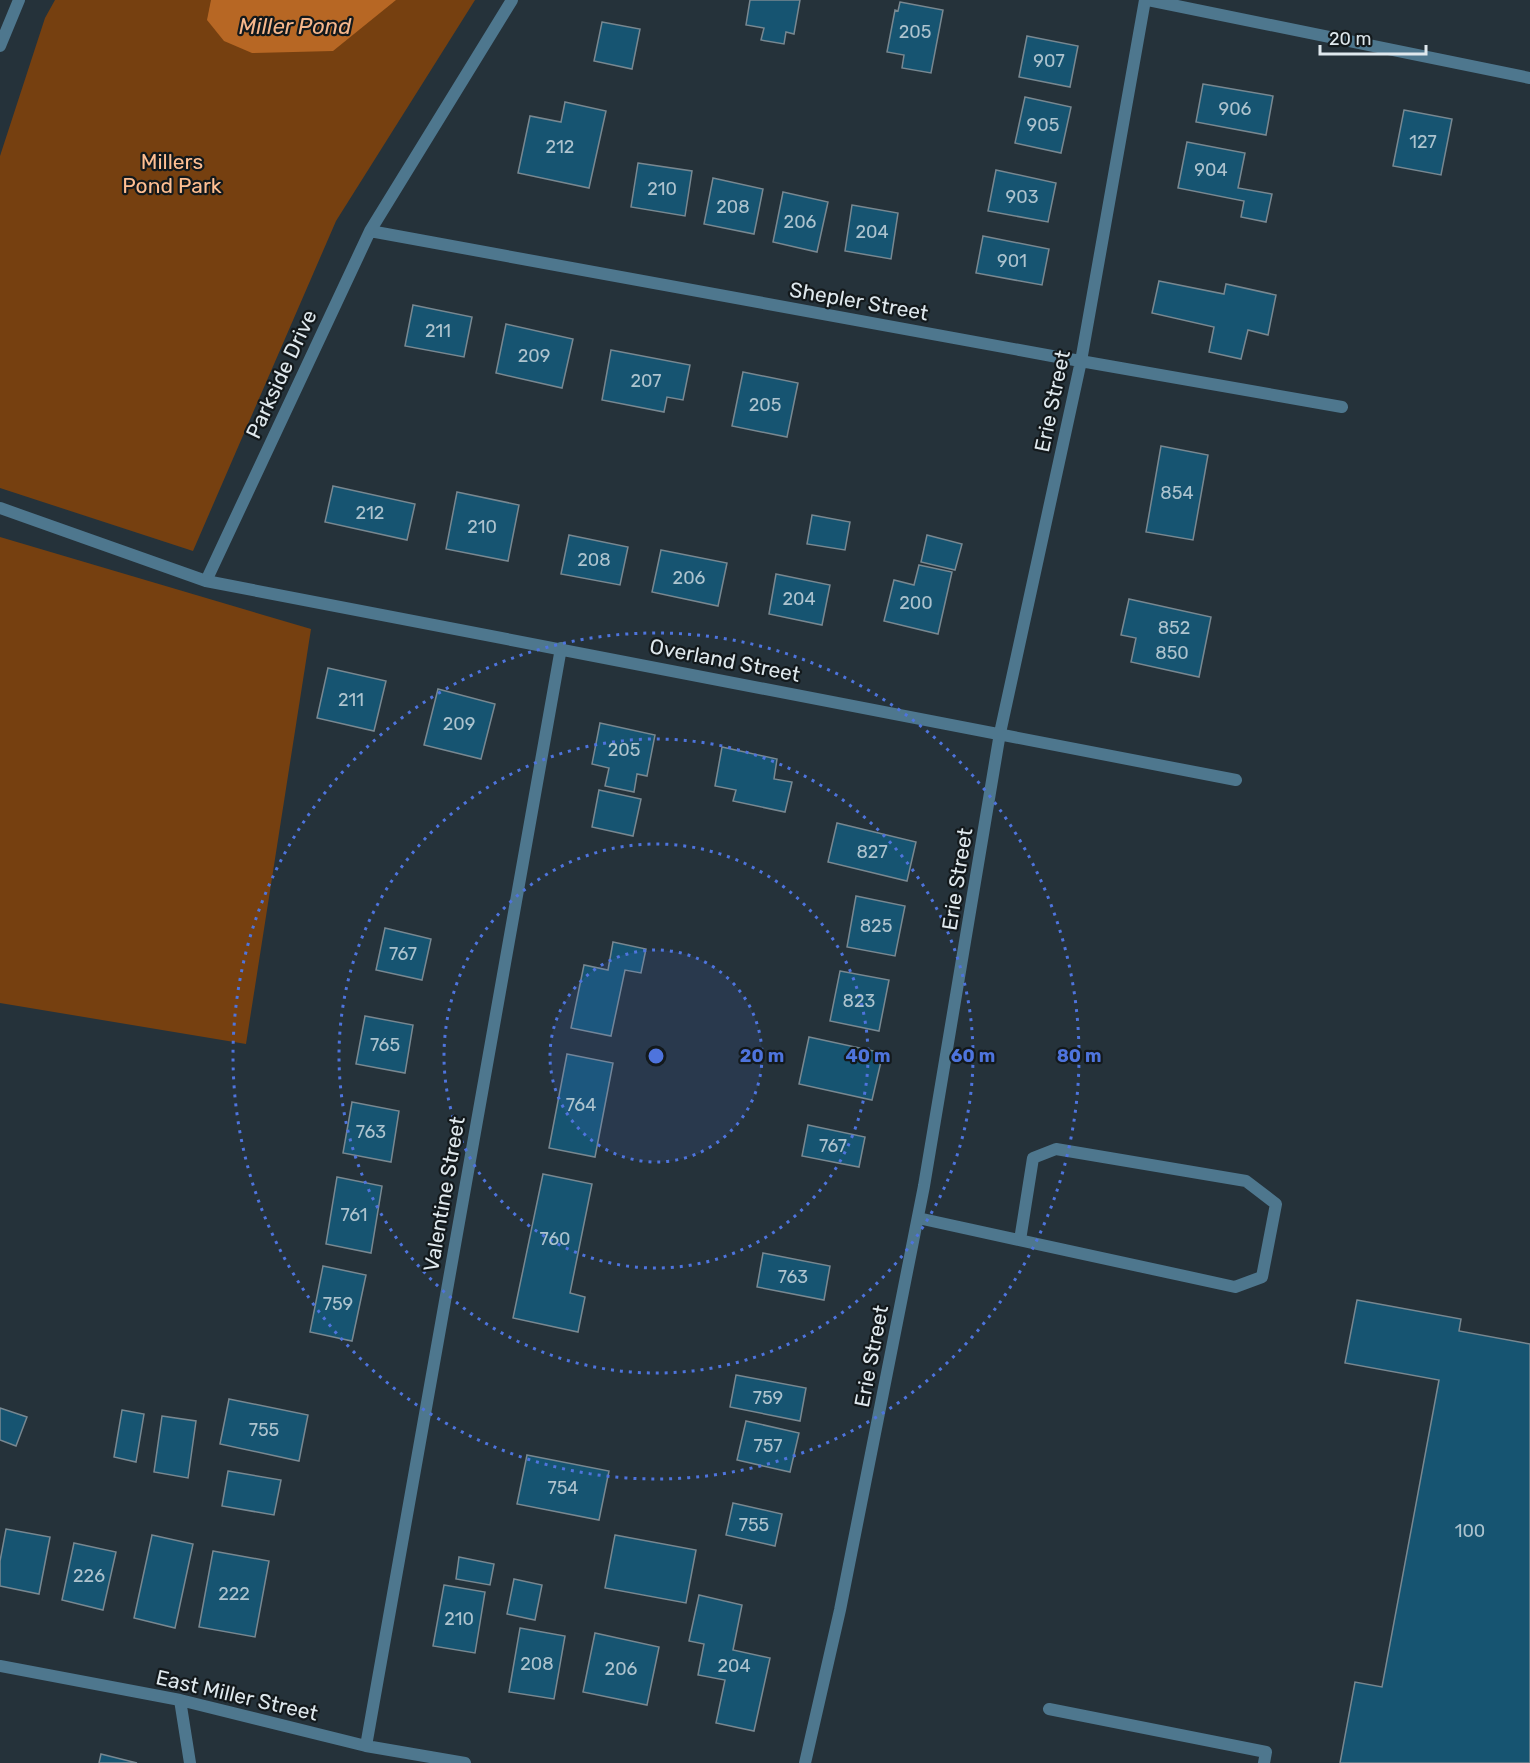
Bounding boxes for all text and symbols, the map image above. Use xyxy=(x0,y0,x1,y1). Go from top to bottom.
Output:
water label: Miller Pond xyxy=(239,13,352,40)
scale bar xyxy=(1320,18,1426,56)
house number: 205 xyxy=(899,21,931,43)
text: 20 m xyxy=(1329,28,1371,50)
house number: 907 xyxy=(1033,50,1065,72)
house number: 906 xyxy=(1219,98,1252,120)
house number: 905 xyxy=(1027,114,1059,136)
house number: 127 xyxy=(1409,131,1437,153)
house number: 212 xyxy=(546,136,574,158)
park label: Millers Pond Park xyxy=(122,149,222,198)
house number: 904 xyxy=(1194,159,1228,181)
house number: 210 xyxy=(647,178,677,200)
house number: 903 xyxy=(1006,186,1038,208)
house number: 208 xyxy=(716,196,750,218)
house number: 206 xyxy=(784,211,817,233)
house number: 204 xyxy=(855,221,889,243)
house number: 901 xyxy=(997,250,1027,272)
street label: Shepler Street xyxy=(788,277,930,325)
street label: Parkside Drive xyxy=(240,306,322,442)
house number: 211 xyxy=(425,320,451,342)
house number: 209 xyxy=(518,345,550,367)
street label: Erie Street xyxy=(1029,348,1075,454)
house number: 207 xyxy=(630,370,662,392)
house number: 205 xyxy=(749,394,781,416)
house number: 854 xyxy=(1160,482,1194,504)
house number: 212 xyxy=(356,502,384,524)
house number: 210 xyxy=(467,516,497,538)
house number: 208 xyxy=(577,549,611,571)
house number: 206 xyxy=(673,567,706,589)
house number: 204 xyxy=(782,588,816,610)
house number: 200 xyxy=(899,592,933,614)
house number: 852 xyxy=(1158,617,1190,639)
street label: Overland Street xyxy=(648,633,802,687)
house number: 850 xyxy=(1155,642,1189,664)
house number: 211 xyxy=(338,689,364,711)
house number: 209 xyxy=(443,713,475,735)
house number: 205 xyxy=(608,739,640,761)
street label: Erie Street xyxy=(937,826,977,932)
house number: 827 xyxy=(856,841,888,863)
house number: 825 xyxy=(860,915,892,937)
house number: 767 xyxy=(389,943,417,965)
house number: 823 xyxy=(843,990,875,1012)
house number: 765 xyxy=(370,1034,400,1056)
text: 20 m xyxy=(740,1045,784,1067)
text: 40 m xyxy=(846,1045,890,1067)
text: 60 m xyxy=(951,1045,995,1067)
text: 80 m xyxy=(1057,1045,1101,1067)
centre of rings xyxy=(646,1046,666,1066)
house number: 764 xyxy=(566,1094,596,1116)
street label: Valentine Street xyxy=(418,1114,470,1274)
house number: 763 xyxy=(356,1121,386,1143)
house number: 767 xyxy=(819,1135,847,1157)
house number: 761 xyxy=(341,1204,367,1226)
house number: 760 xyxy=(540,1228,570,1250)
house number: 763 xyxy=(778,1266,808,1288)
house number: 759 xyxy=(323,1293,353,1315)
street label: Erie Street xyxy=(849,1303,893,1409)
house number: 759 xyxy=(753,1387,783,1409)
house number: 755 xyxy=(249,1419,279,1441)
house number: 757 xyxy=(753,1435,783,1457)
house number: 754 xyxy=(547,1477,579,1499)
house number: 755 xyxy=(739,1514,769,1536)
house number: 100 xyxy=(1455,1520,1485,1542)
house number: 226 xyxy=(73,1565,105,1587)
house number: 222 xyxy=(218,1583,250,1605)
house number: 210 xyxy=(444,1608,474,1630)
house number: 208 xyxy=(520,1653,554,1675)
house number: 204 xyxy=(717,1655,751,1677)
house number: 206 xyxy=(605,1658,638,1680)
street label: East Miller Street xyxy=(154,1664,320,1726)

